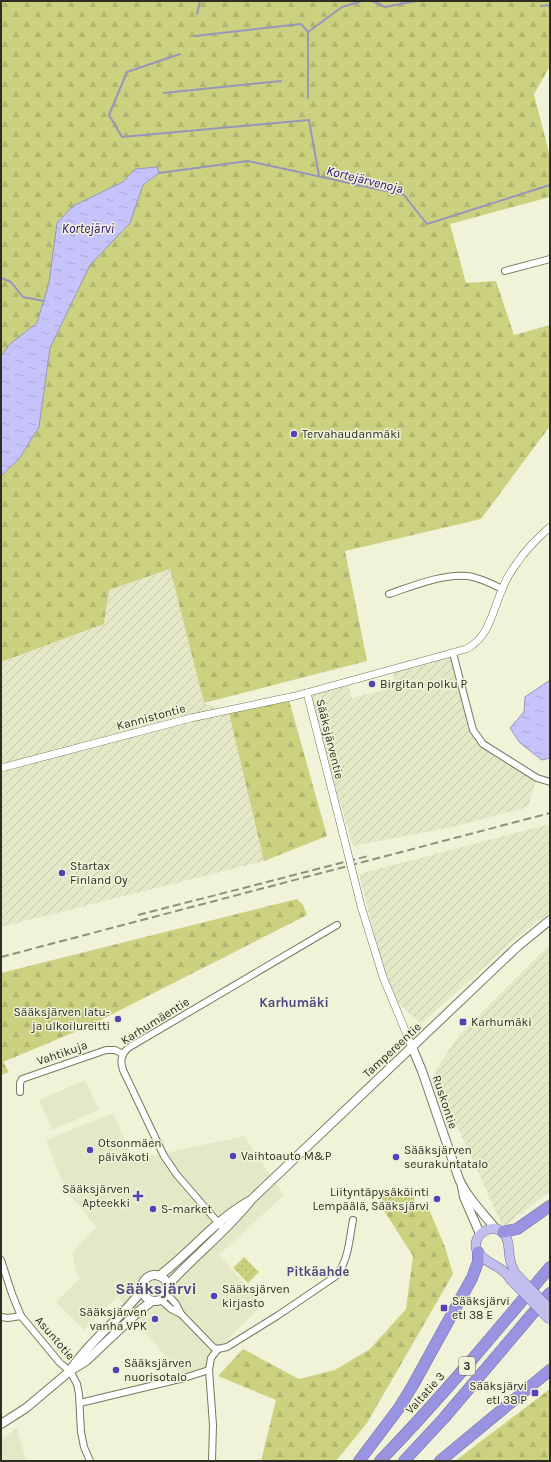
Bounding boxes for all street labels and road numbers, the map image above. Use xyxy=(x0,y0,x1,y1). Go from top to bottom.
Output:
street label: Sääksjärventie xyxy=(313,698,347,780)
street label: Kannistontie xyxy=(115,701,187,733)
street label: Karhumäentie xyxy=(118,994,192,1048)
street label: Tampereentie xyxy=(360,1020,424,1080)
street label: Vahtikuja xyxy=(35,1038,89,1068)
street label: Ruskontie xyxy=(430,1073,460,1131)
street label: Asuntotie xyxy=(32,1313,78,1363)
road number: 3 xyxy=(459,1357,475,1375)
street label: Valtatie 3 xyxy=(403,1369,447,1417)

